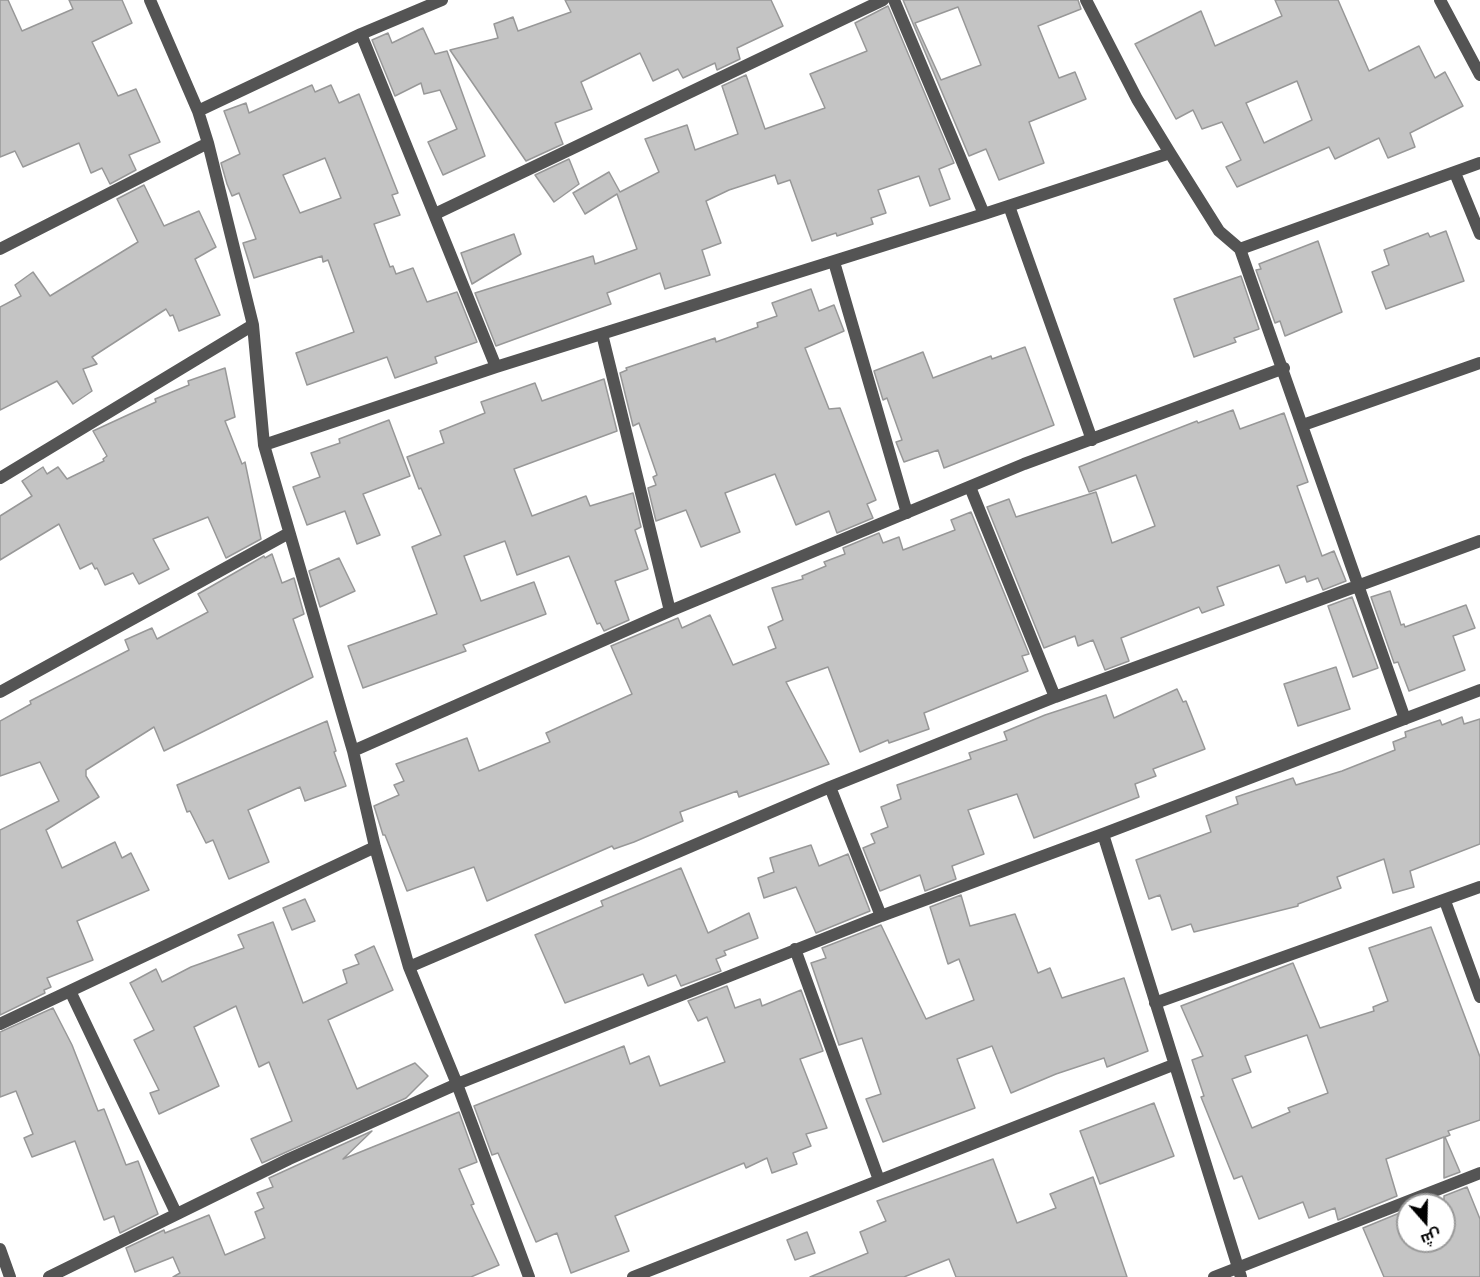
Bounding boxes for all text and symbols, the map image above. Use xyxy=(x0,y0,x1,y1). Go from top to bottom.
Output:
north arrow xyxy=(1396,1193,1456,1253)
text: ش xyxy=(1418,1225,1445,1251)

